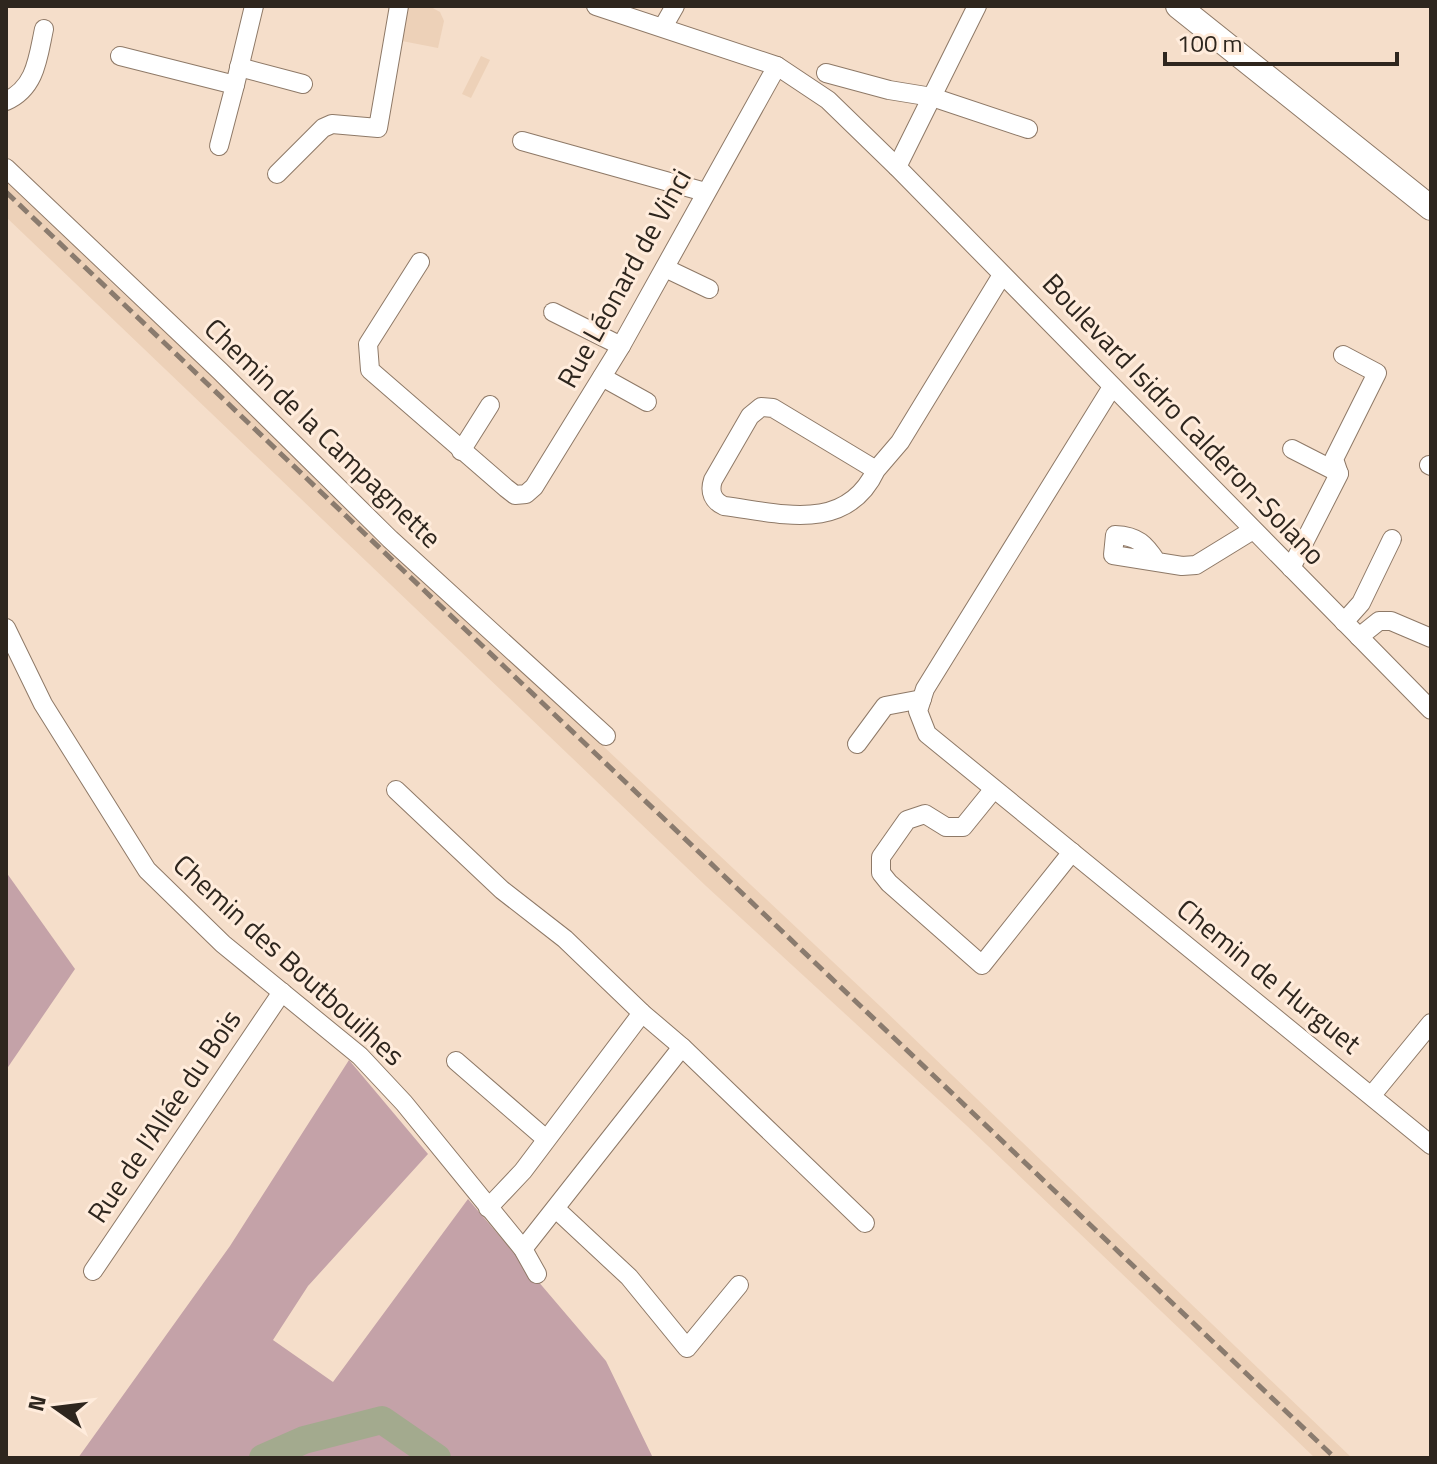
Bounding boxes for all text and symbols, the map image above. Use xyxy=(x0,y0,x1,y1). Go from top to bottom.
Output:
scale bar xyxy=(1165,16,1397,66)
text: 100 m xyxy=(1177,25,1243,61)
street label: Rue Léonard de Vinci xyxy=(545,160,702,395)
street label: Boulevard Isidro Calderon-Solano xyxy=(1033,263,1336,574)
street label: Chemin de la Campagnette xyxy=(195,308,452,558)
street label: Chemin des Boutbouilhes xyxy=(164,844,415,1076)
street label: Chemin de Hurguet xyxy=(1168,888,1371,1064)
street label: Rue de l'Allée du Bois xyxy=(76,1000,251,1231)
north arrow xyxy=(16,1368,96,1448)
text: N xyxy=(18,1392,55,1415)

